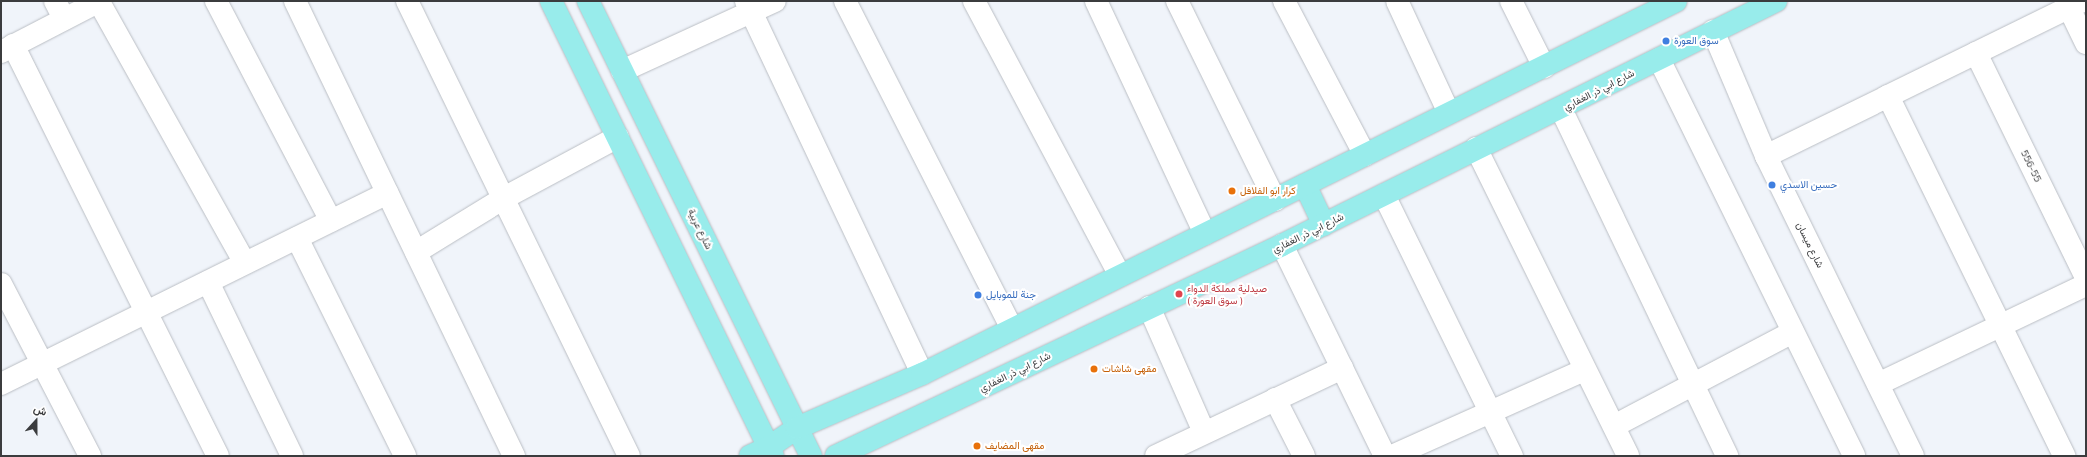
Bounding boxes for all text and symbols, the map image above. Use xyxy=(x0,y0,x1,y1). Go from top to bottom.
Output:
place label: سوق العورة xyxy=(1674,35,1719,47)
marker: سوق العورة xyxy=(1661,36,1671,46)
street label: شارع ابي ذر الغفاري xyxy=(1562,67,1636,113)
street label: 556-55 xyxy=(2018,148,2044,184)
place label: حسين الاسدي xyxy=(1780,179,1837,191)
marker: حسين الاسدي xyxy=(1767,180,1777,190)
place label: كرار ابو الفلافل xyxy=(1240,185,1296,197)
marker: كرار ابو الفلافل xyxy=(1227,186,1237,196)
street label: شارع عربية xyxy=(685,207,715,251)
street label: شارع ابي ذر الغفاري xyxy=(1270,211,1346,255)
street label: شارع ميسان xyxy=(1794,220,1826,270)
place label: صيدلية مملكة الدواء ( سوق العورة ) xyxy=(1187,282,1267,306)
place label: جنة للموبايل xyxy=(986,289,1036,301)
marker: صيدلية مملكة الدواء ( سوق العورة ) xyxy=(1174,289,1184,299)
marker: جنة للموبايل xyxy=(973,290,983,300)
street label: شارع ابي ذر الغفاري xyxy=(977,350,1053,394)
place label: مقهى شاشات xyxy=(1102,363,1157,375)
marker: مقهى شاشات xyxy=(1089,364,1099,374)
north arrow xyxy=(16,401,56,441)
text: ش xyxy=(32,401,49,419)
place label: مقهى المضايف xyxy=(985,440,1044,452)
marker: مقهى المضايف xyxy=(972,441,982,451)

